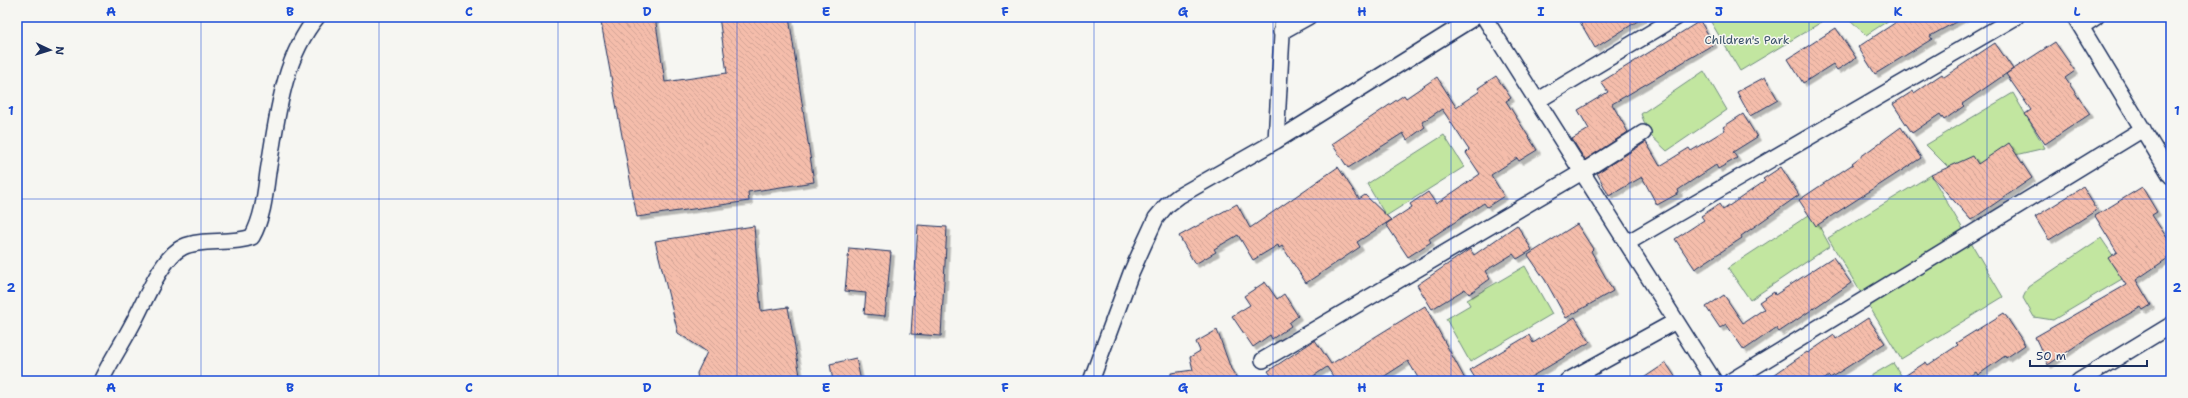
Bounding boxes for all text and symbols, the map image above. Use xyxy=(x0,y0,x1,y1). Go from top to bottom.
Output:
text: A xyxy=(106,3,116,20)
text: B xyxy=(286,3,294,20)
text: C xyxy=(465,3,473,20)
text: D xyxy=(642,3,652,20)
text: E xyxy=(822,3,831,20)
text: F xyxy=(1001,3,1009,20)
text: G xyxy=(1178,3,1189,20)
text: H xyxy=(1357,3,1367,20)
text: I xyxy=(1537,3,1545,20)
text: J xyxy=(1715,3,1723,20)
text: K xyxy=(1894,3,1903,20)
text: L xyxy=(2073,3,2081,20)
north arrow xyxy=(30,30,70,70)
park label: Children's Park xyxy=(1704,32,1790,48)
text: N xyxy=(52,46,67,56)
text: 1 xyxy=(8,102,14,119)
text: 1 xyxy=(2174,102,2180,119)
text: 2 xyxy=(6,279,16,296)
text: 2 xyxy=(2172,279,2182,296)
scale bar xyxy=(2030,342,2147,368)
text: 50 m xyxy=(2036,348,2066,364)
text: A xyxy=(106,379,116,396)
text: B xyxy=(286,379,294,396)
text: C xyxy=(465,379,473,396)
text: D xyxy=(642,379,652,396)
text: E xyxy=(822,379,831,396)
text: F xyxy=(1001,379,1009,396)
text: G xyxy=(1178,379,1189,396)
text: H xyxy=(1357,379,1367,396)
text: I xyxy=(1537,379,1545,396)
text: J xyxy=(1715,379,1723,396)
text: K xyxy=(1894,379,1903,396)
text: L xyxy=(2073,379,2081,396)

